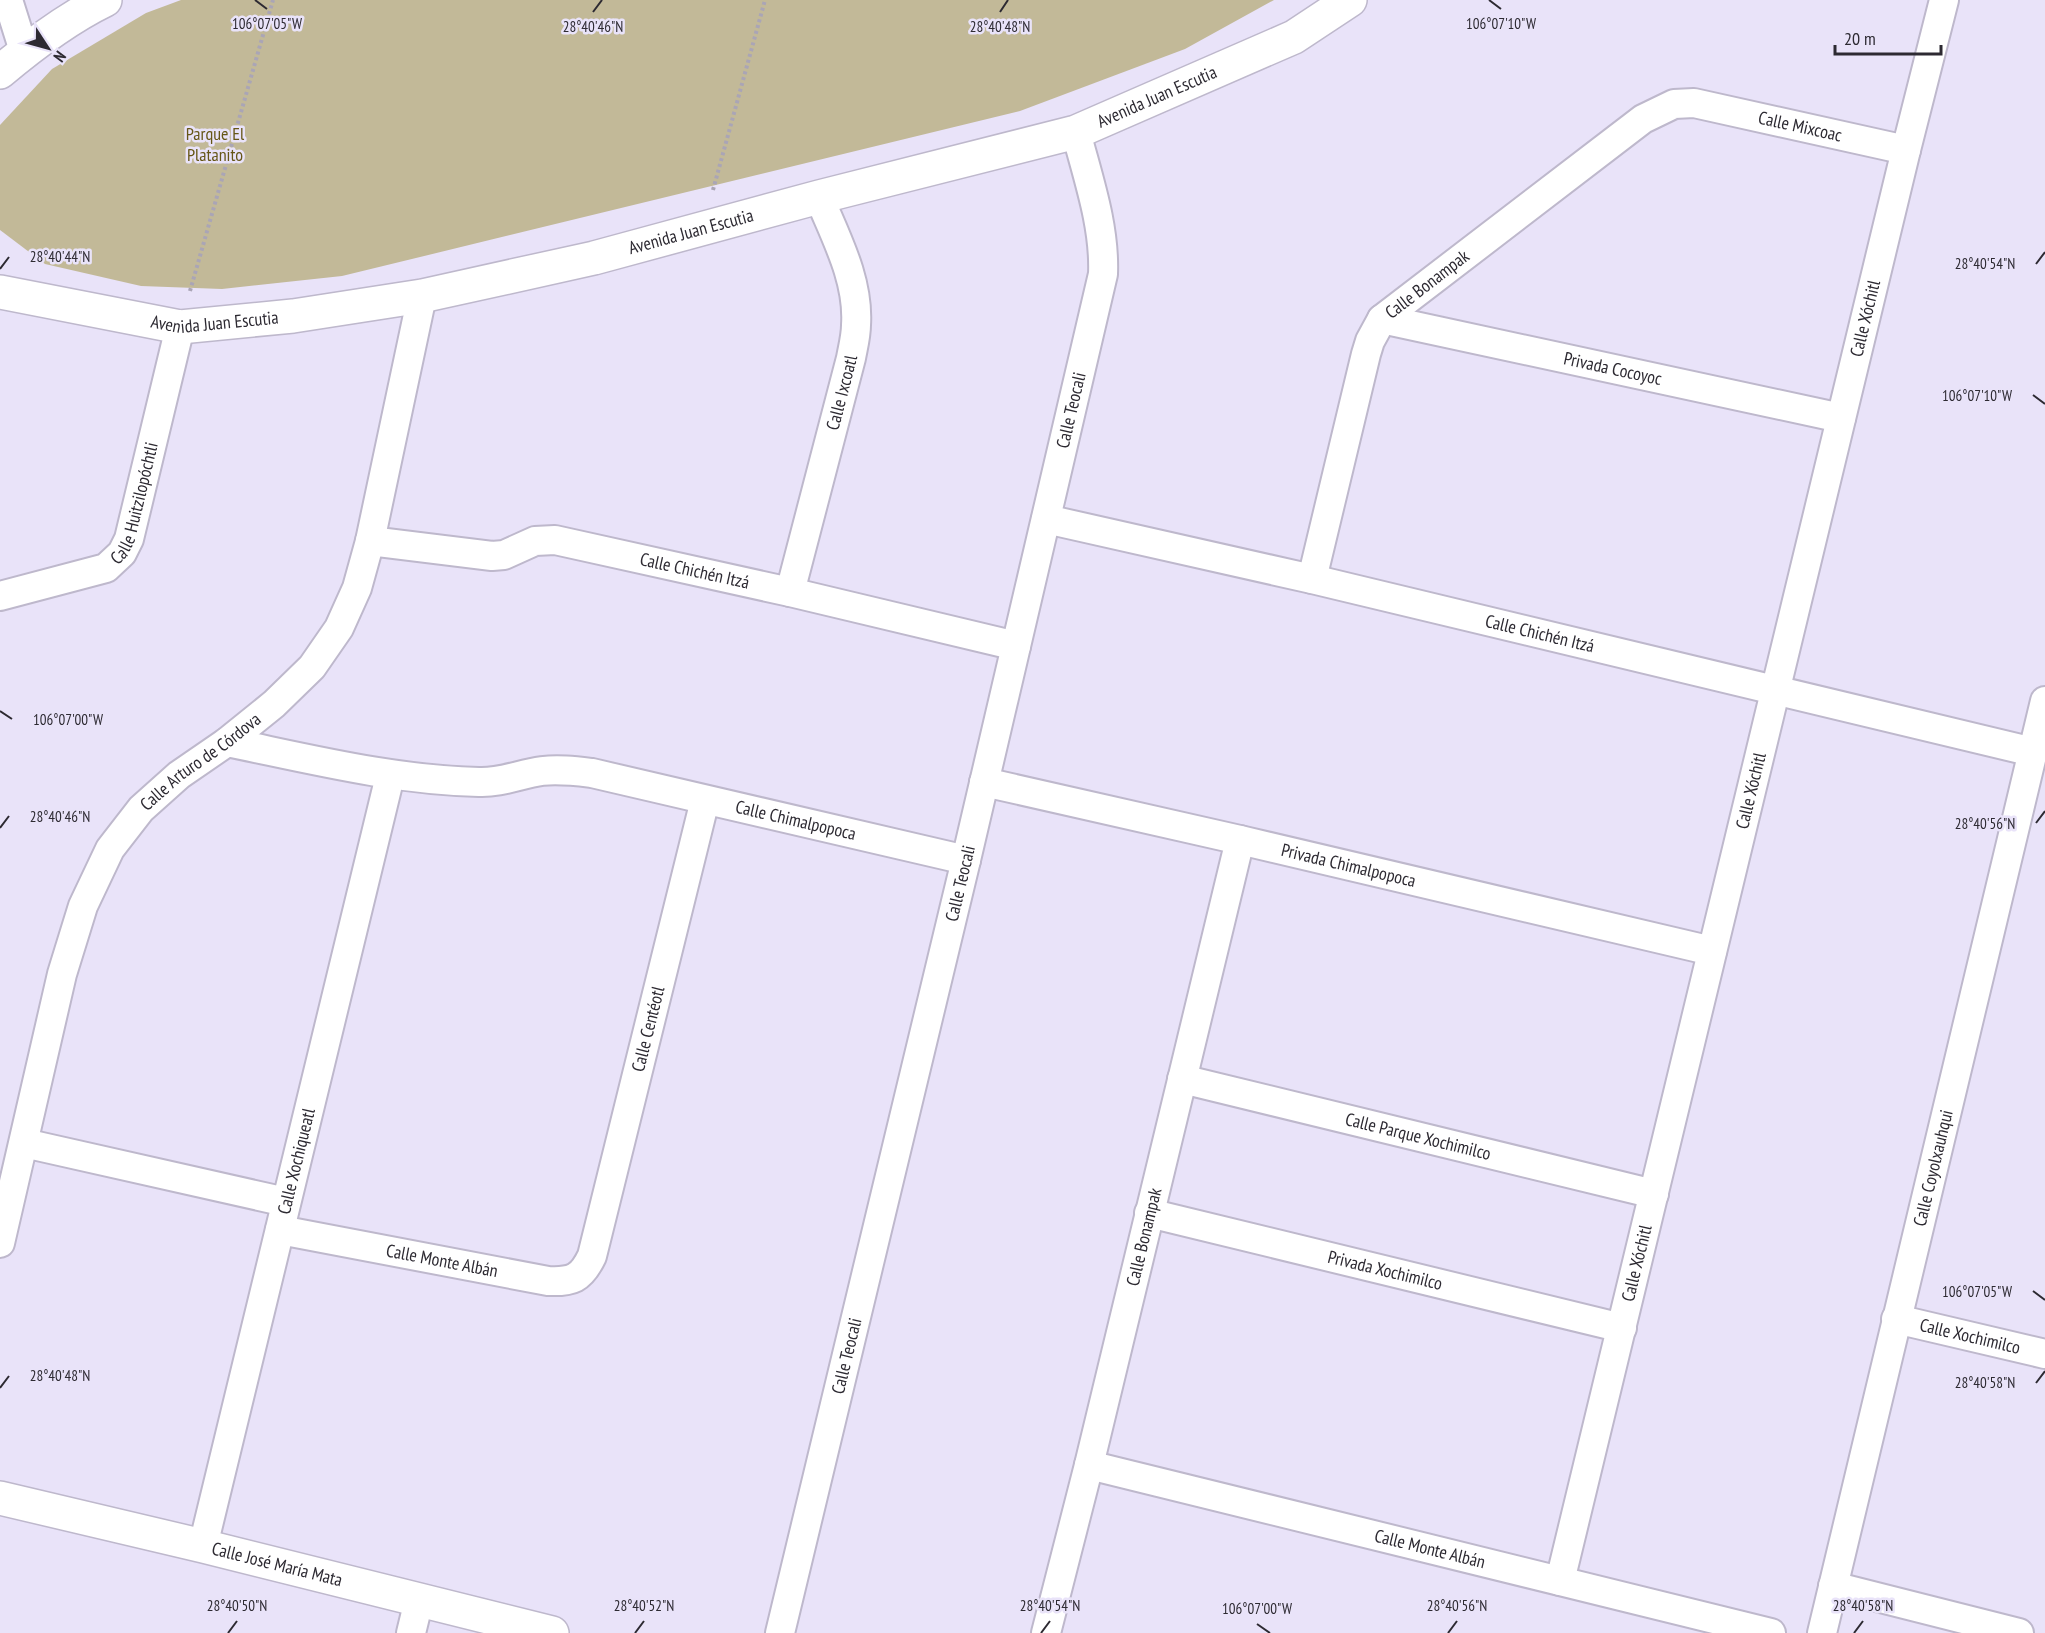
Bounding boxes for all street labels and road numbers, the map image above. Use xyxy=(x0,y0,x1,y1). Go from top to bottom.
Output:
street label: Avenida Juan Escutia xyxy=(1093,60,1220,132)
street label: Calle Mixcoac xyxy=(1756,106,1845,147)
street label: Avenida Juan Escutia xyxy=(626,203,756,259)
street label: Calle Bonampak xyxy=(1380,244,1474,324)
street label: Calle Xóchitl xyxy=(1844,277,1885,359)
street label: Avenida Juan Escutia xyxy=(149,305,279,338)
street label: Privada Cocoyoc xyxy=(1562,347,1665,390)
street label: Calle Ixcoatl xyxy=(821,353,862,432)
street label: Calle Teocali xyxy=(1051,370,1091,450)
street label: Calle Huitzilopóchtli xyxy=(105,440,163,569)
street label: Calle Chichén Itzá xyxy=(638,547,752,594)
street label: Calle Chichén Itzá xyxy=(1483,609,1597,657)
street label: Calle Arturo de Córdova xyxy=(135,707,265,815)
street label: Calle Xóchitl xyxy=(1730,749,1771,831)
street label: Calle Chimalpopoca xyxy=(733,795,858,845)
street label: Privada Chimalpopoca xyxy=(1279,838,1418,892)
street label: Calle Teocali xyxy=(940,843,980,924)
street label: Calle Centéotl xyxy=(626,983,670,1074)
street label: Calle Xochiqueatl xyxy=(272,1105,320,1216)
street label: Calle Parque Xochimilco xyxy=(1343,1107,1494,1165)
street label: Calle Coyolxauhqui xyxy=(1908,1108,1958,1228)
street label: Calle Bonampak xyxy=(1121,1186,1167,1288)
street label: Calle Xóchitl xyxy=(1616,1222,1657,1304)
street label: Calle Monte Albán xyxy=(384,1238,500,1282)
street label: Privada Xochimilco xyxy=(1326,1245,1445,1295)
street label: Calle Xochimilco xyxy=(1918,1313,2023,1359)
street label: Calle Teocali xyxy=(826,1315,866,1396)
street label: Calle Monte Albán xyxy=(1372,1524,1488,1573)
street label: Calle José María Mata xyxy=(210,1537,345,1591)

